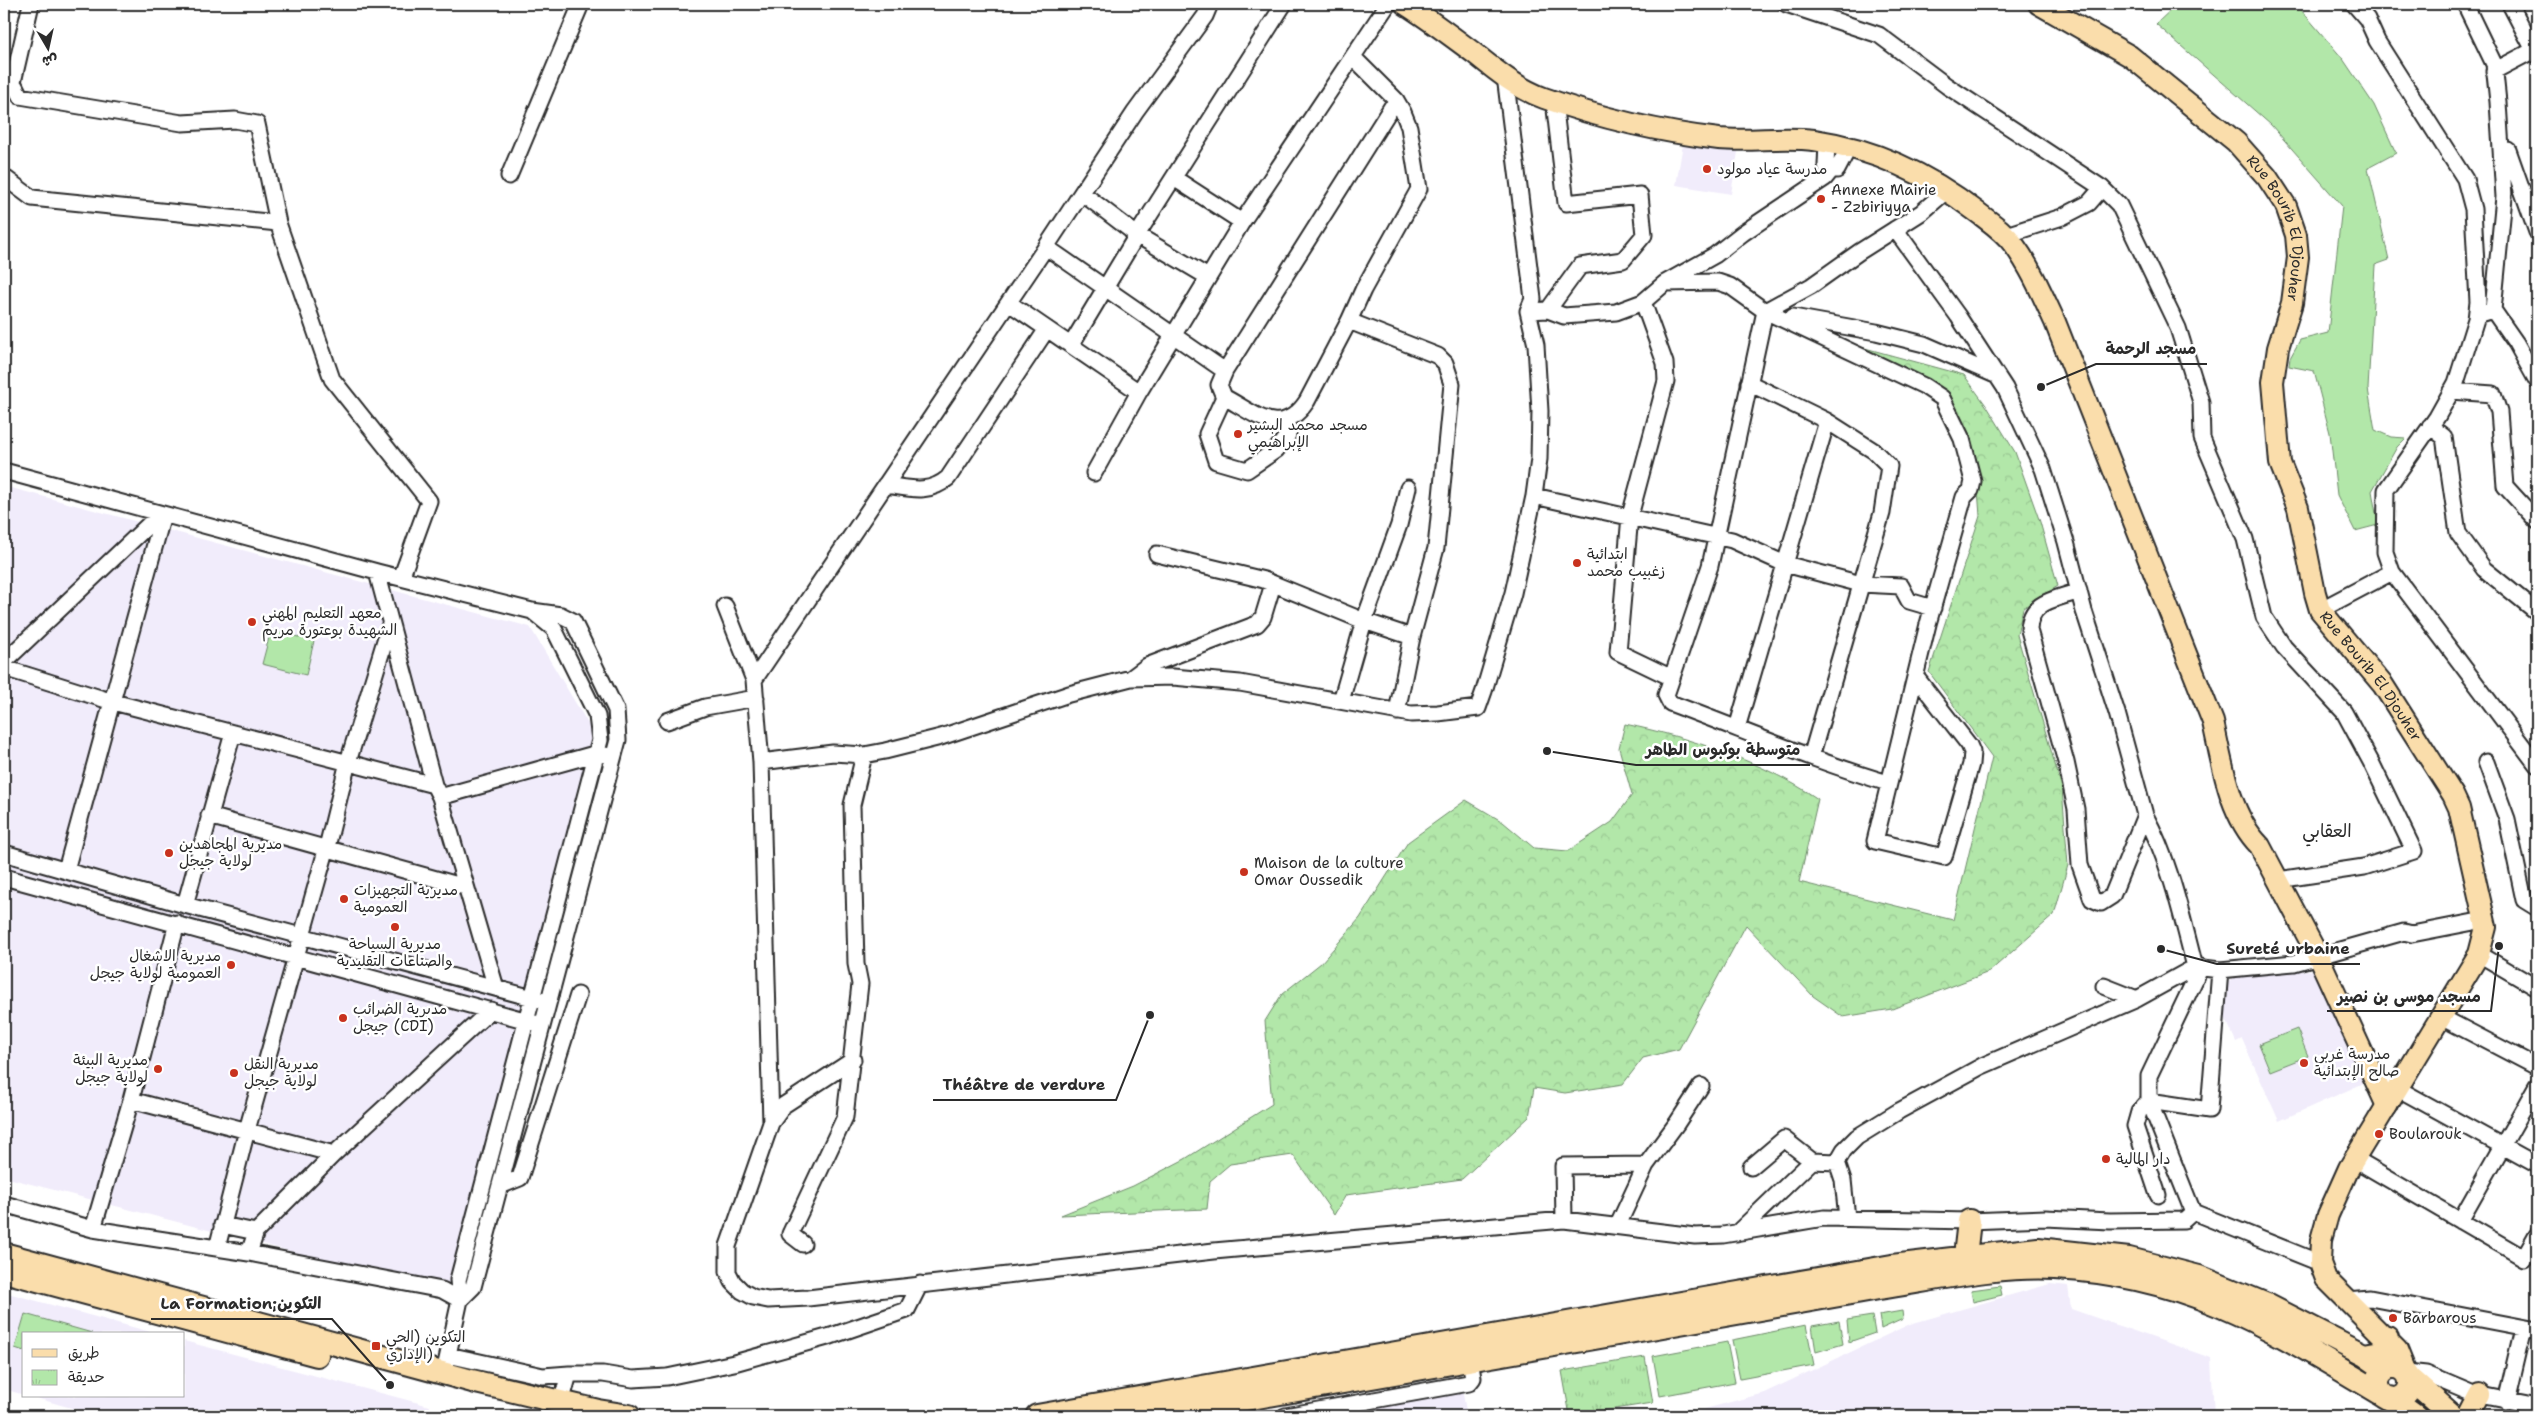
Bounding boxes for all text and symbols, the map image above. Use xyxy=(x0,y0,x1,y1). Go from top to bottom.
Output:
north arrow xyxy=(22,22,72,72)
text: ش xyxy=(41,51,59,71)
street label: Rue Bourib El Djouher xyxy=(2242,151,2308,303)
place label: مدرسة عياد مولود xyxy=(1717,159,1827,179)
marker: مدرسة عياد مولود xyxy=(1701,163,1713,175)
place label: Annexe Mairie - Zzbiriyya xyxy=(1831,180,1937,217)
marker: Annexe Mairie - Zzbiriyya xyxy=(1815,193,1827,205)
callout: مسجد الرحمة xyxy=(2096,333,2207,364)
text: مسجد الرحمة xyxy=(2106,338,2196,359)
place label: مسجد محمد البشير الإبراهيمي xyxy=(1246,415,1368,455)
marker: مسجد محمد البشير الإبراهيمي xyxy=(1232,428,1244,440)
place label: ابتدائية زغبيب محمد xyxy=(1587,544,1665,581)
marker: ابتدائية زغبيب محمد xyxy=(1571,557,1583,569)
place label: معهد التعليم المهني الشهيدة بوعتورة مريم xyxy=(262,603,397,642)
street label: Rue Bourib El Djouher xyxy=(2315,607,2426,745)
marker: معهد التعليم المهني الشهيدة بوعتورة مريم xyxy=(246,616,258,628)
callout: متوسطة بوكبوس الطاهر xyxy=(1636,734,1810,765)
text: متوسطة بوكبوس الطاهر xyxy=(1644,739,1800,760)
district label: العقابي xyxy=(2302,819,2352,847)
place label: مديرية المجاهدين لولاية جيجل xyxy=(179,834,282,871)
marker: مديرية المجاهدين لولاية جيجل xyxy=(163,847,175,859)
place label: Maison de la culture Omar Oussedik xyxy=(1254,853,1404,890)
marker: Maison de la culture Omar Oussedik xyxy=(1238,866,1250,878)
place label: مديرية التجهيزات العمومية xyxy=(354,880,458,917)
marker: مديرية التجهيزات العمومية xyxy=(338,893,350,905)
marker: مديرية السياحة والصناعات التقليدية xyxy=(389,921,401,933)
callout: Sureté urbaine xyxy=(2217,933,2360,964)
place label: مديرية السياحة والصناعات التقليدية xyxy=(337,934,453,971)
text: Sureté urbaine xyxy=(2226,938,2350,959)
place label: مديرية الاشغال العمومية لولاية جيجل xyxy=(90,946,221,983)
marker: مديرية الاشغال العمومية لولاية جيجل xyxy=(225,959,237,971)
callout: مسجد موسى بن نصير xyxy=(2327,980,2491,1011)
text: مسجد موسى بن نصير xyxy=(2335,986,2481,1007)
place label: مديرية الضرائب جيجل (CDI) xyxy=(353,999,447,1036)
marker: مديرية الضرائب جيجل (CDI) xyxy=(337,1012,349,1024)
place label: مدرسة غربي صالح الإبتدائية xyxy=(2314,1044,2399,1081)
place label: مديرية البيئة لولاية جيجل xyxy=(73,1050,148,1087)
place label: مديرية النقل لولاية جيجل xyxy=(244,1054,319,1091)
marker: مدرسة غربي صالح الإبتدائية xyxy=(2298,1057,2310,1069)
marker: مديرية البيئة لولاية جيجل xyxy=(152,1063,164,1075)
marker: مديرية النقل لولاية جيجل xyxy=(228,1067,240,1079)
callout: Théâtre de verdure xyxy=(933,1069,1116,1100)
text: Théâtre de verdure xyxy=(943,1074,1106,1095)
place label: Boularouk xyxy=(2389,1124,2462,1144)
marker: Boularouk xyxy=(2373,1128,2385,1140)
place label: دار المالية xyxy=(2116,1149,2170,1169)
marker: دار المالية xyxy=(2100,1153,2112,1165)
callout: La Formation;التكوين xyxy=(151,1288,332,1319)
text: La Formation;التكوين xyxy=(161,1293,321,1314)
place label: Barbarous xyxy=(2403,1308,2477,1328)
marker: Barbarous xyxy=(2387,1312,2399,1324)
place label: التكوين (الحي الإداري) xyxy=(386,1327,465,1365)
legend xyxy=(22,1332,185,1398)
marker: التكوين (الحي الإداري) xyxy=(370,1340,382,1352)
text: طريق xyxy=(68,1343,100,1363)
text: حديقة xyxy=(68,1367,105,1387)

